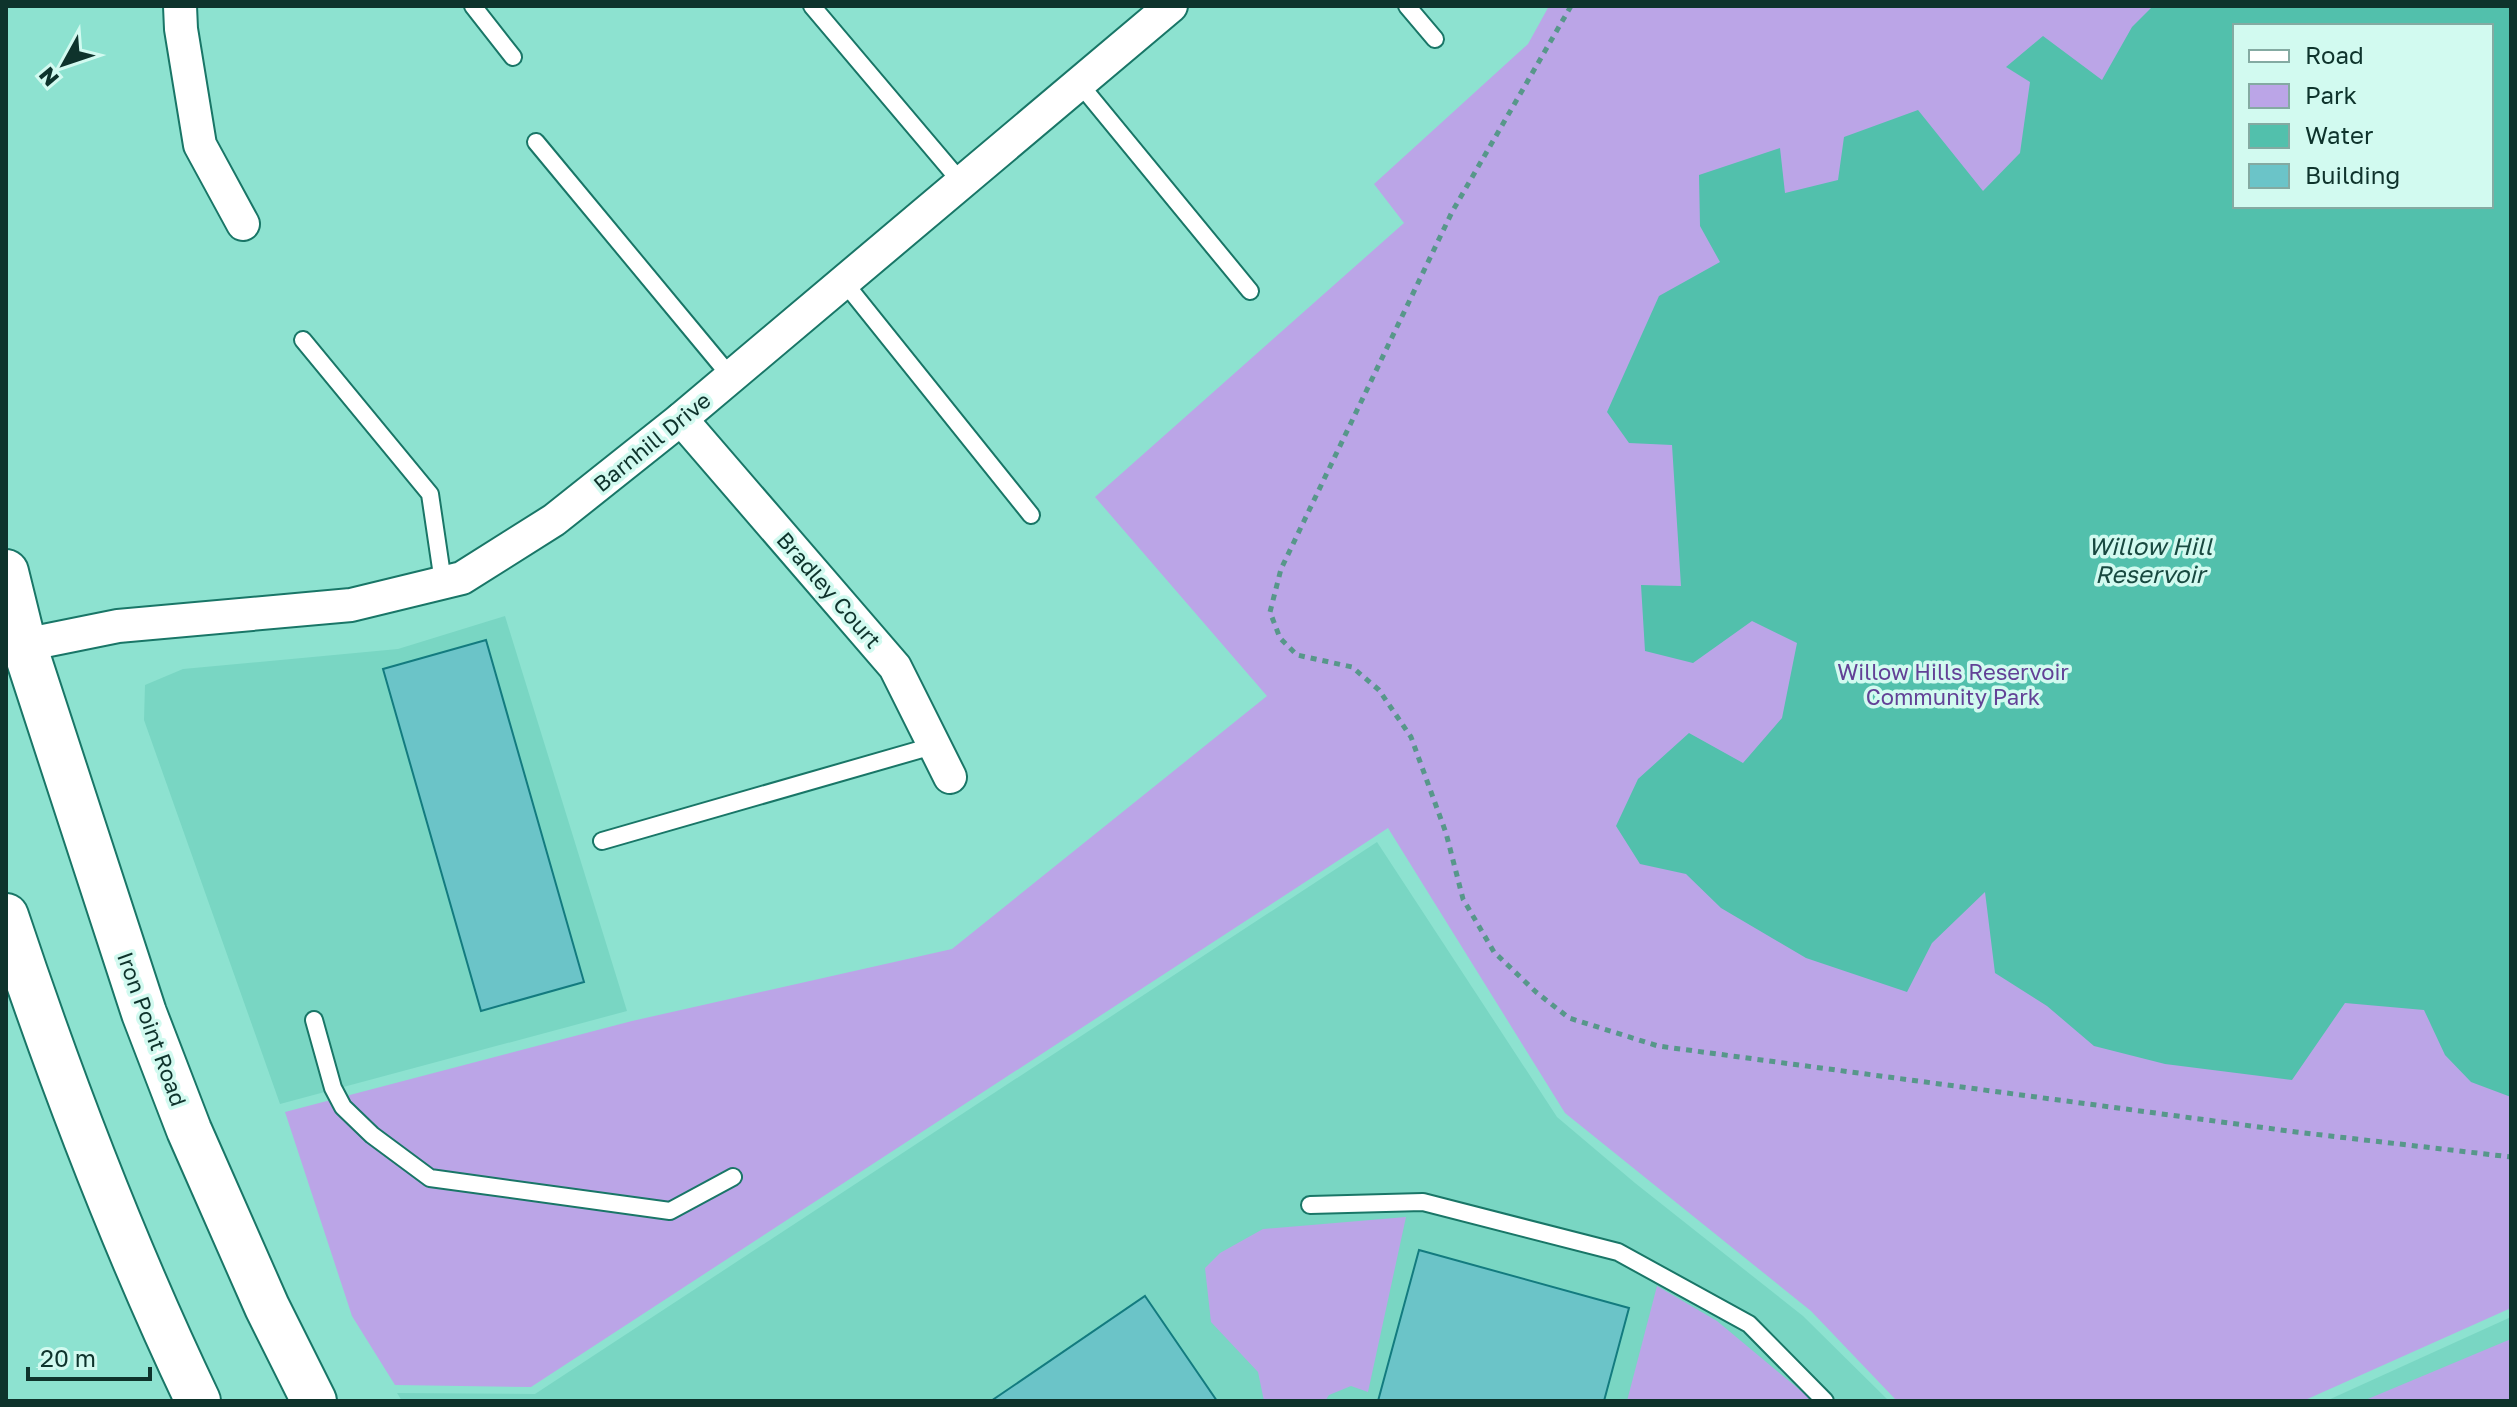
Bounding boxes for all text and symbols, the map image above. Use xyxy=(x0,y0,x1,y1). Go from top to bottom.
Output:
north arrow xyxy=(24,24,104,104)
legend xyxy=(2233,24,2493,208)
text: Road xyxy=(2305,40,2364,69)
text: N xyxy=(33,62,64,92)
text: Park xyxy=(2305,80,2357,109)
text: Water xyxy=(2305,120,2373,149)
text: Building xyxy=(2305,160,2400,189)
street label: Barnhill Drive xyxy=(588,386,716,497)
street label: Bradley Court xyxy=(772,526,887,653)
water label: Willow Hill Reservoir xyxy=(2088,531,2213,588)
park label: Willow Hills Reservoir Community Park xyxy=(1837,658,2069,710)
street label: Iron Point Road xyxy=(112,948,193,1110)
scale bar xyxy=(28,1331,150,1381)
text: 20 m xyxy=(40,1343,96,1372)

